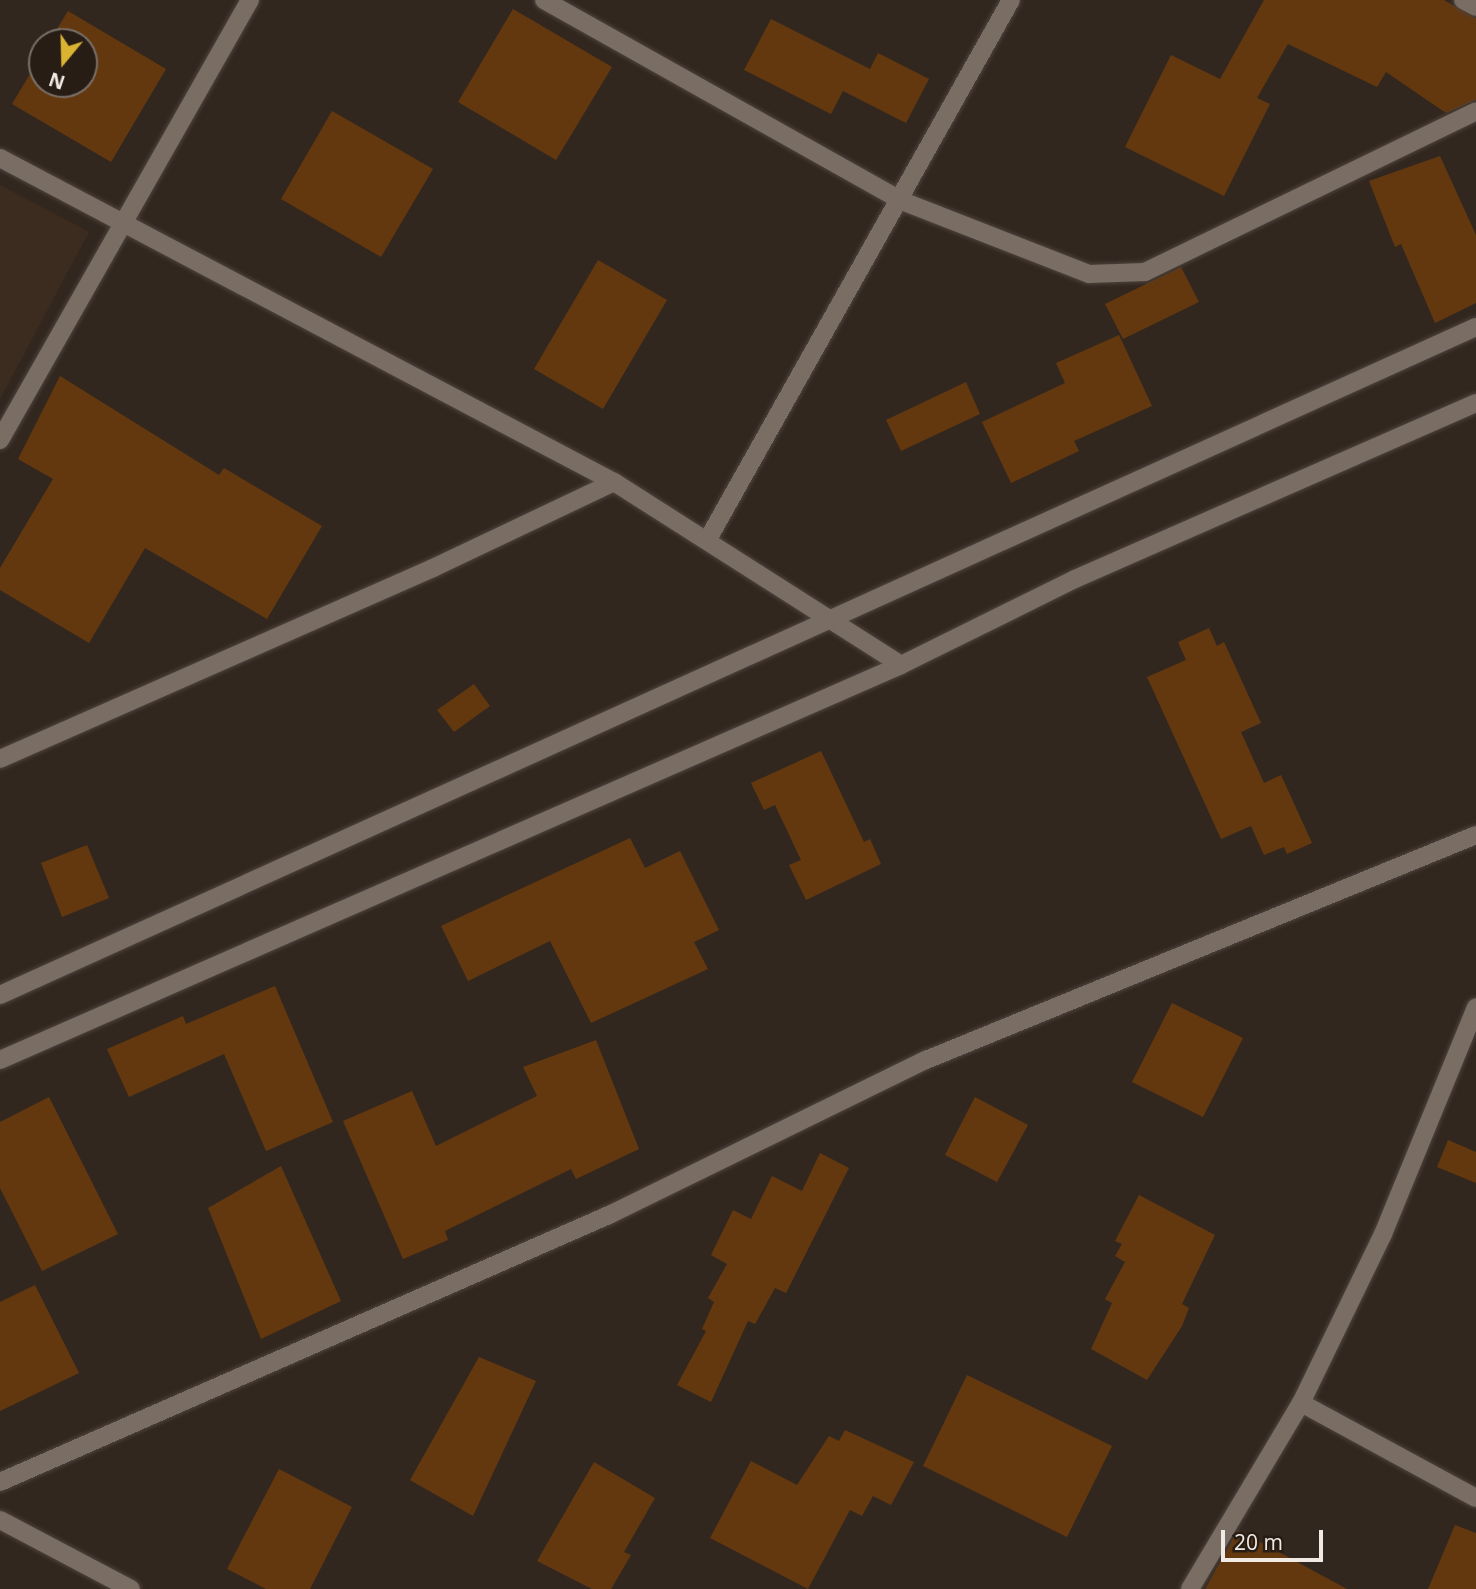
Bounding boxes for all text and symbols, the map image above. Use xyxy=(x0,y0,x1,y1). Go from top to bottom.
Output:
north arrow xyxy=(28,28,98,98)
text: N xyxy=(45,66,68,96)
scale bar xyxy=(1224,1516,1326,1560)
text: 20 m xyxy=(1234,1528,1283,1556)

